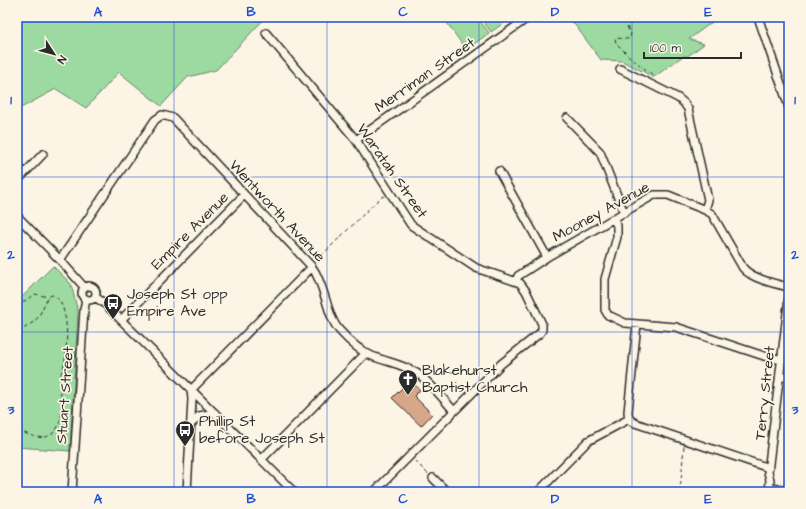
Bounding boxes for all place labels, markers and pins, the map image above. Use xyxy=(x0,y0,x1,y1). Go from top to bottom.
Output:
place label: Joseph St opp Empire Ave xyxy=(127,284,228,322)
bus stop icon: Joseph St opp Empire Ave xyxy=(102,292,124,320)
place label: Blakehurst Baptist Church xyxy=(422,360,528,398)
church icon: Blakehurst Baptist Church xyxy=(397,368,419,396)
place label: Phillip St before Joseph St xyxy=(199,411,325,449)
bus stop icon: Phillip St before Joseph St xyxy=(174,419,196,447)

